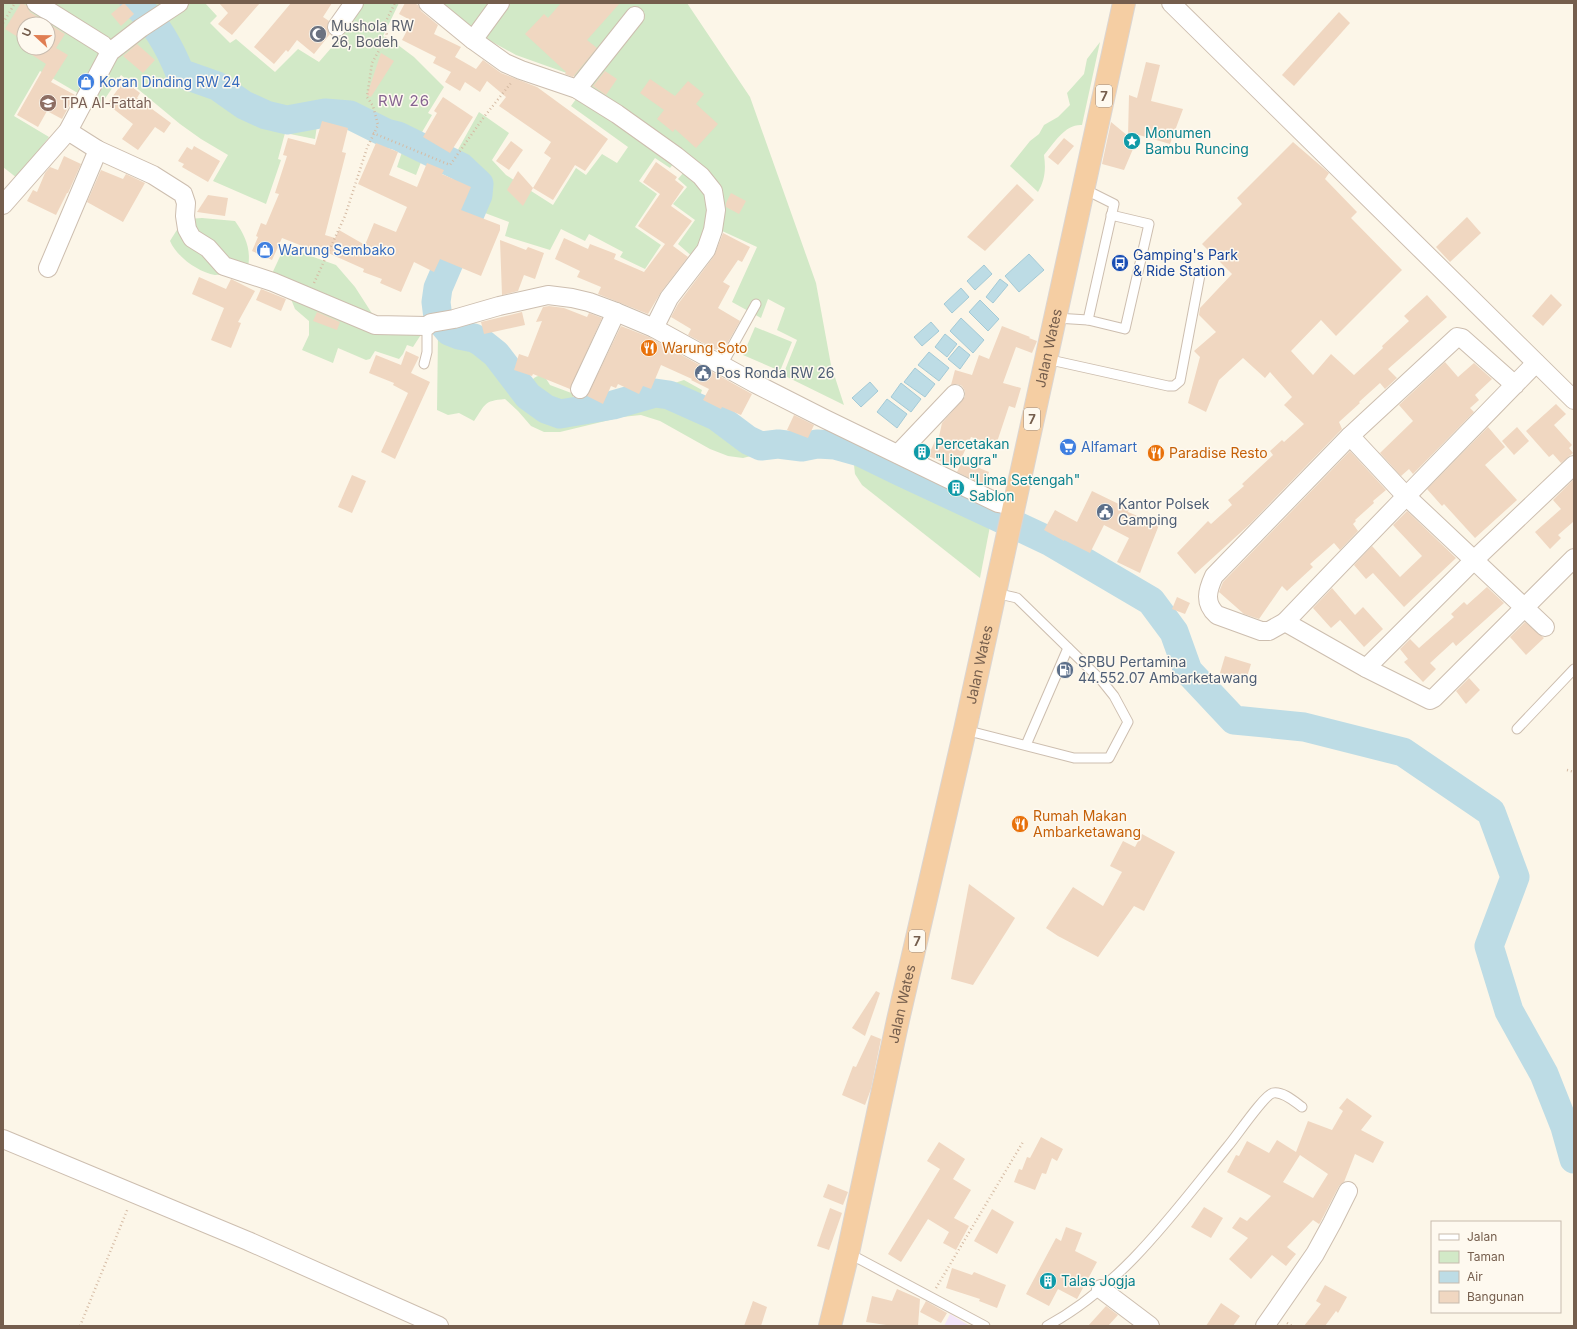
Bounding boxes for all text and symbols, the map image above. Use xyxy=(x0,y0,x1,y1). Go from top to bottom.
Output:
north arrow xyxy=(16,16,56,56)
place label: Mushola RW 26, Bodeh xyxy=(331,17,414,50)
mosque icon: Mushola RW 26, Bodeh xyxy=(308,24,328,44)
text: U xyxy=(19,26,35,39)
shop icon: Koran Dinding RW 24 xyxy=(76,72,96,92)
place label: Koran Dinding RW 24 xyxy=(99,73,240,90)
road number: 7 xyxy=(1096,85,1112,107)
district label: RW 26 xyxy=(378,91,430,110)
school or university icon: TPA Al-Fattah xyxy=(38,93,58,113)
place label: TPA Al-Fattah xyxy=(61,94,152,111)
place label: Monumen Bambu Runcing xyxy=(1145,124,1249,157)
place icon: Monumen Bambu Runcing xyxy=(1122,131,1142,151)
shop icon: Warung Sembako xyxy=(255,240,275,260)
place label: Warung Sembako xyxy=(278,241,395,258)
place label: Gamping's Park & Ride Station xyxy=(1133,246,1238,279)
bus stop icon: Gamping's Park & Ride Station xyxy=(1110,253,1130,273)
street label: Jalan Wates xyxy=(1031,307,1065,389)
restaurant icon: Warung Soto xyxy=(639,338,659,358)
place label: Warung Soto xyxy=(662,339,748,356)
public building icon: Pos Ronda RW 26 xyxy=(693,363,713,383)
place label: Pos Ronda RW 26 xyxy=(716,364,834,381)
road number: 7 xyxy=(1024,408,1040,430)
place label: Percetakan "Lipugra" xyxy=(935,435,1010,468)
supermarket icon: Alfamart xyxy=(1058,437,1078,457)
place label: Alfamart xyxy=(1081,438,1137,455)
building icon: Percetakan "Lipugra" xyxy=(912,442,932,462)
restaurant icon: Paradise Resto xyxy=(1146,443,1166,463)
place label: Paradise Resto xyxy=(1169,444,1268,461)
place label: "Lima Setengah" Sablon xyxy=(969,471,1080,504)
building icon: "Lima Setengah" Sablon xyxy=(946,478,966,498)
place label: Kantor Polsek Gamping xyxy=(1118,495,1210,528)
public building icon: Kantor Polsek Gamping xyxy=(1095,502,1115,522)
street label: Jalan Wates xyxy=(962,624,996,706)
place label: SPBU Pertamina 44.552.07 Ambarketawang xyxy=(1078,653,1257,686)
fuel station icon: SPBU Pertamina 44.552.07 Ambarketawang xyxy=(1055,660,1075,680)
place label: Rumah Makan Ambarketawang xyxy=(1033,807,1141,840)
restaurant icon: Rumah Makan Ambarketawang xyxy=(1010,814,1030,834)
road number: 7 xyxy=(909,930,925,952)
street label: Jalan Wates xyxy=(884,963,919,1045)
legend xyxy=(1431,1221,1561,1313)
text: Jalan xyxy=(1467,1229,1497,1244)
text: Taman xyxy=(1467,1249,1505,1264)
text: Air xyxy=(1467,1269,1483,1284)
building icon: Talas Jogja xyxy=(1038,1271,1058,1291)
place label: Talas Jogja xyxy=(1061,1272,1136,1289)
text: Bangunan xyxy=(1467,1289,1524,1304)

